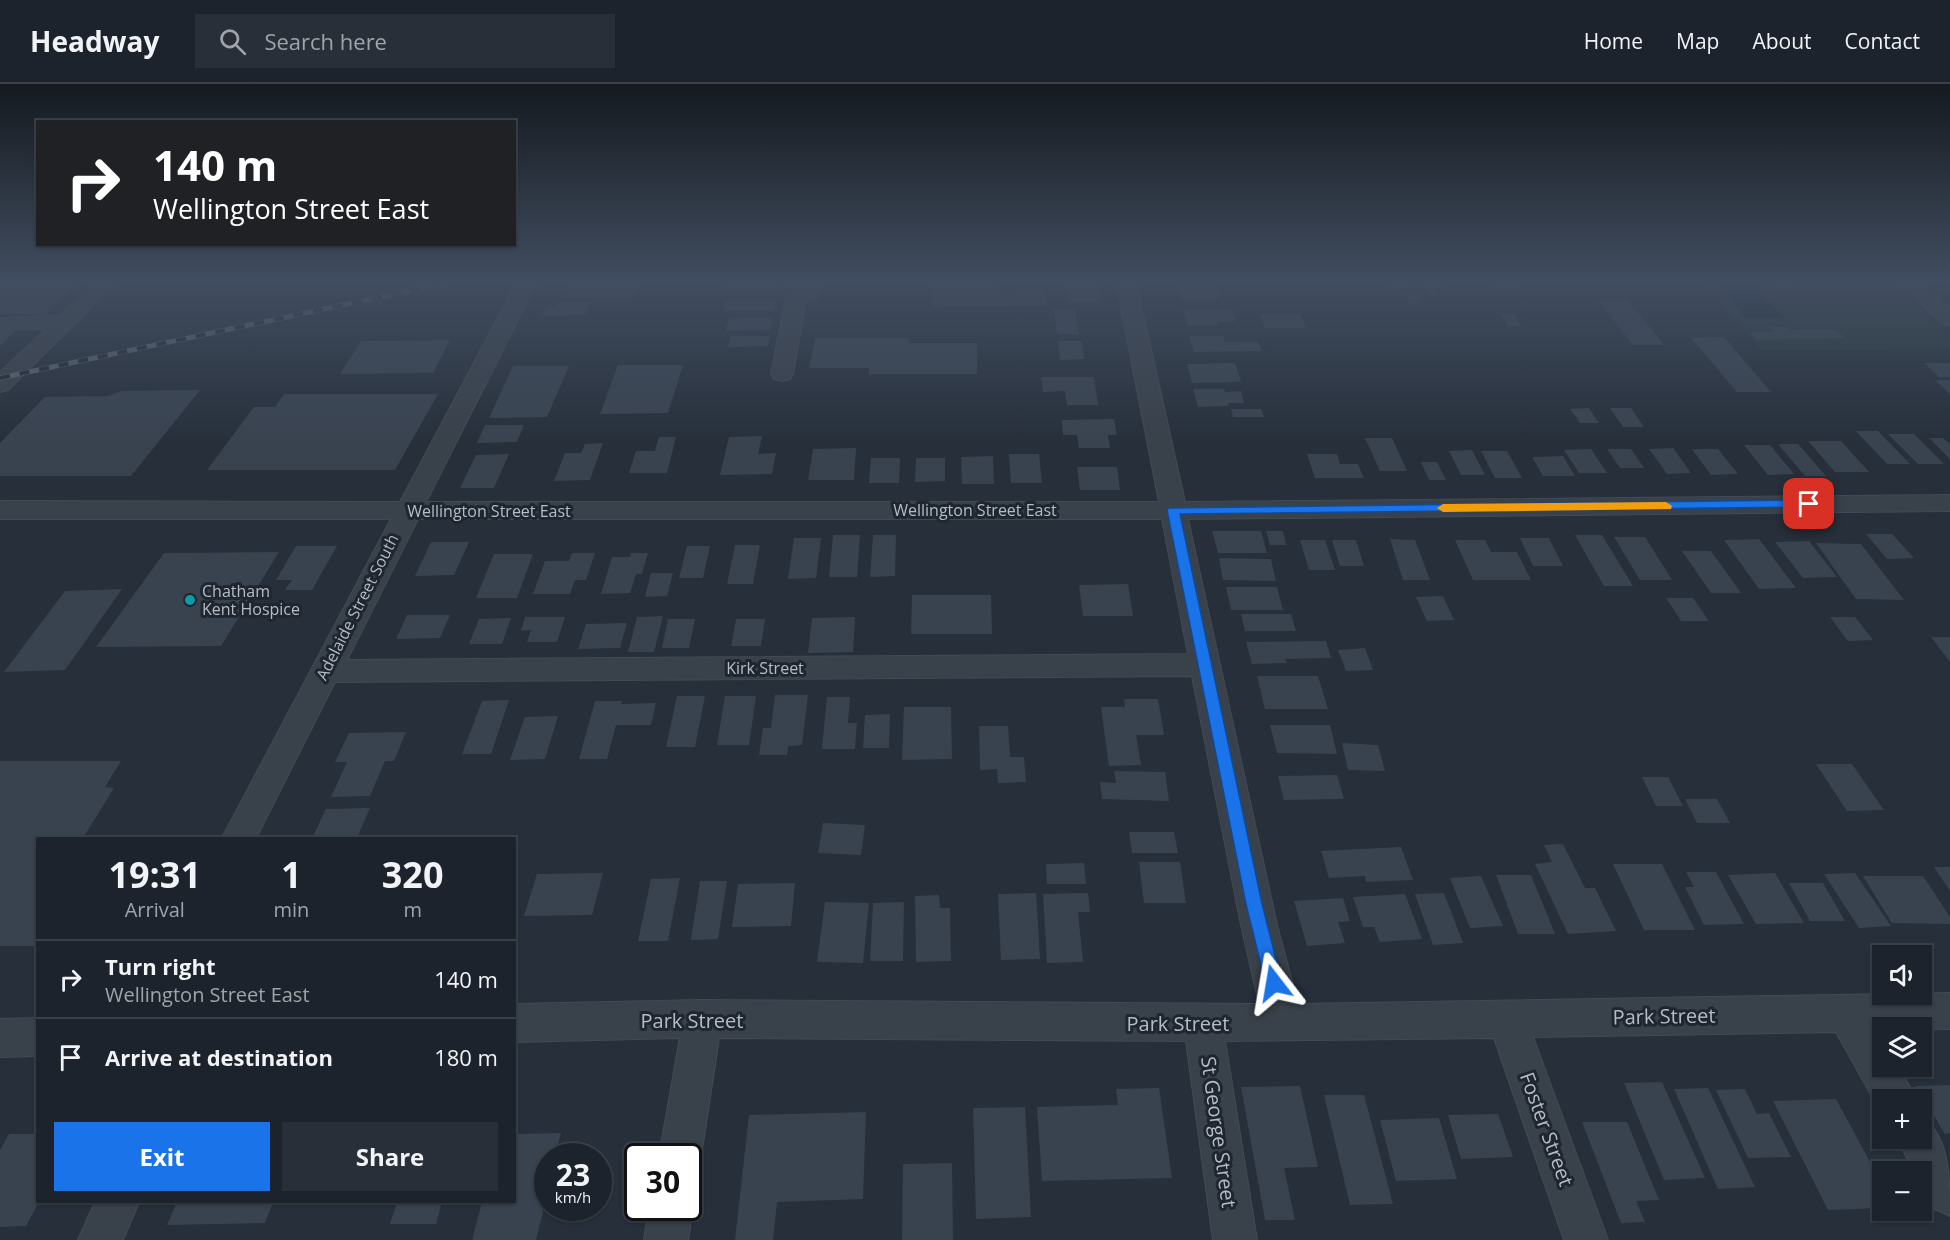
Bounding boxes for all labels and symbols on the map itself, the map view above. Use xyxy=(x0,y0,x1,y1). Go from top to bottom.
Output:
pin xyxy=(1783,478,1834,529)
street label: Wellington Street East xyxy=(893,499,1057,521)
street label: Wellington Street East xyxy=(407,500,571,522)
street label: Adelaide Street South xyxy=(311,530,403,684)
place label: Chatham Kent Hospice xyxy=(202,580,300,620)
marker: Chatham Kent Hospice xyxy=(183,593,197,607)
street label: Kirk Street xyxy=(726,657,804,679)
position arrow xyxy=(1242,951,1306,1015)
street label: Park Street xyxy=(1612,1002,1716,1030)
street label: Park Street xyxy=(641,1007,743,1034)
street label: Park Street xyxy=(1127,1010,1229,1037)
street label: St George Street xyxy=(1195,1055,1243,1209)
street label: Foster Street xyxy=(1514,1068,1580,1190)
speed limit sign: 30 xyxy=(624,1143,702,1221)

